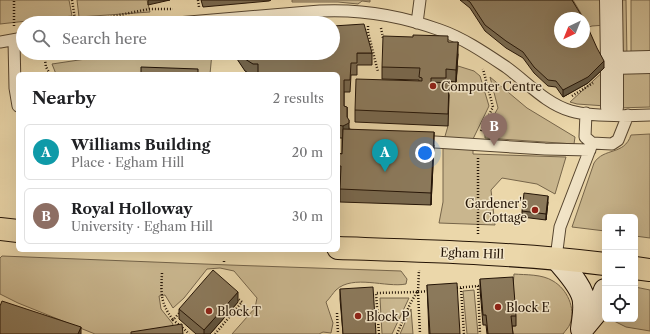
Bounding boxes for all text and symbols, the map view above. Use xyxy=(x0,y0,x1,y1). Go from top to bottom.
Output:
north arrow xyxy=(554,12,590,48)
search box xyxy=(16,16,340,60)
icon: search xyxy=(30,27,52,49)
text: Search here xyxy=(62,29,147,48)
place label: Computer Centre xyxy=(441,79,542,94)
marker: Computer Centre xyxy=(428,81,438,91)
text: Nearby xyxy=(32,88,96,108)
text: 2 results xyxy=(273,90,324,106)
pin: B xyxy=(481,113,507,146)
text: Williams Building xyxy=(71,135,211,154)
pin: A xyxy=(372,139,398,172)
your location xyxy=(415,143,435,163)
text: A xyxy=(41,144,51,160)
text: 20 m xyxy=(292,144,323,160)
text: Place · Egham Hill xyxy=(71,154,184,170)
place label: Gardener's Cottage xyxy=(465,196,527,225)
text: Royal Holloway xyxy=(71,199,193,218)
marker: Gardener's Cottage xyxy=(530,205,540,215)
text: B xyxy=(41,208,51,224)
text: 30 m xyxy=(292,208,323,224)
map controls xyxy=(602,214,638,322)
button: + xyxy=(602,214,638,250)
text: University · Egham Hill xyxy=(71,218,213,234)
street label: Egham Hill xyxy=(440,244,505,262)
button: − xyxy=(602,250,638,286)
button: locate xyxy=(602,286,638,322)
place label: Block E xyxy=(506,300,550,315)
marker: Block E xyxy=(493,302,503,312)
place label: Block T xyxy=(217,304,261,319)
marker: Block T xyxy=(204,306,214,316)
place label: Block P xyxy=(366,309,409,324)
marker: Block P xyxy=(353,311,363,321)

